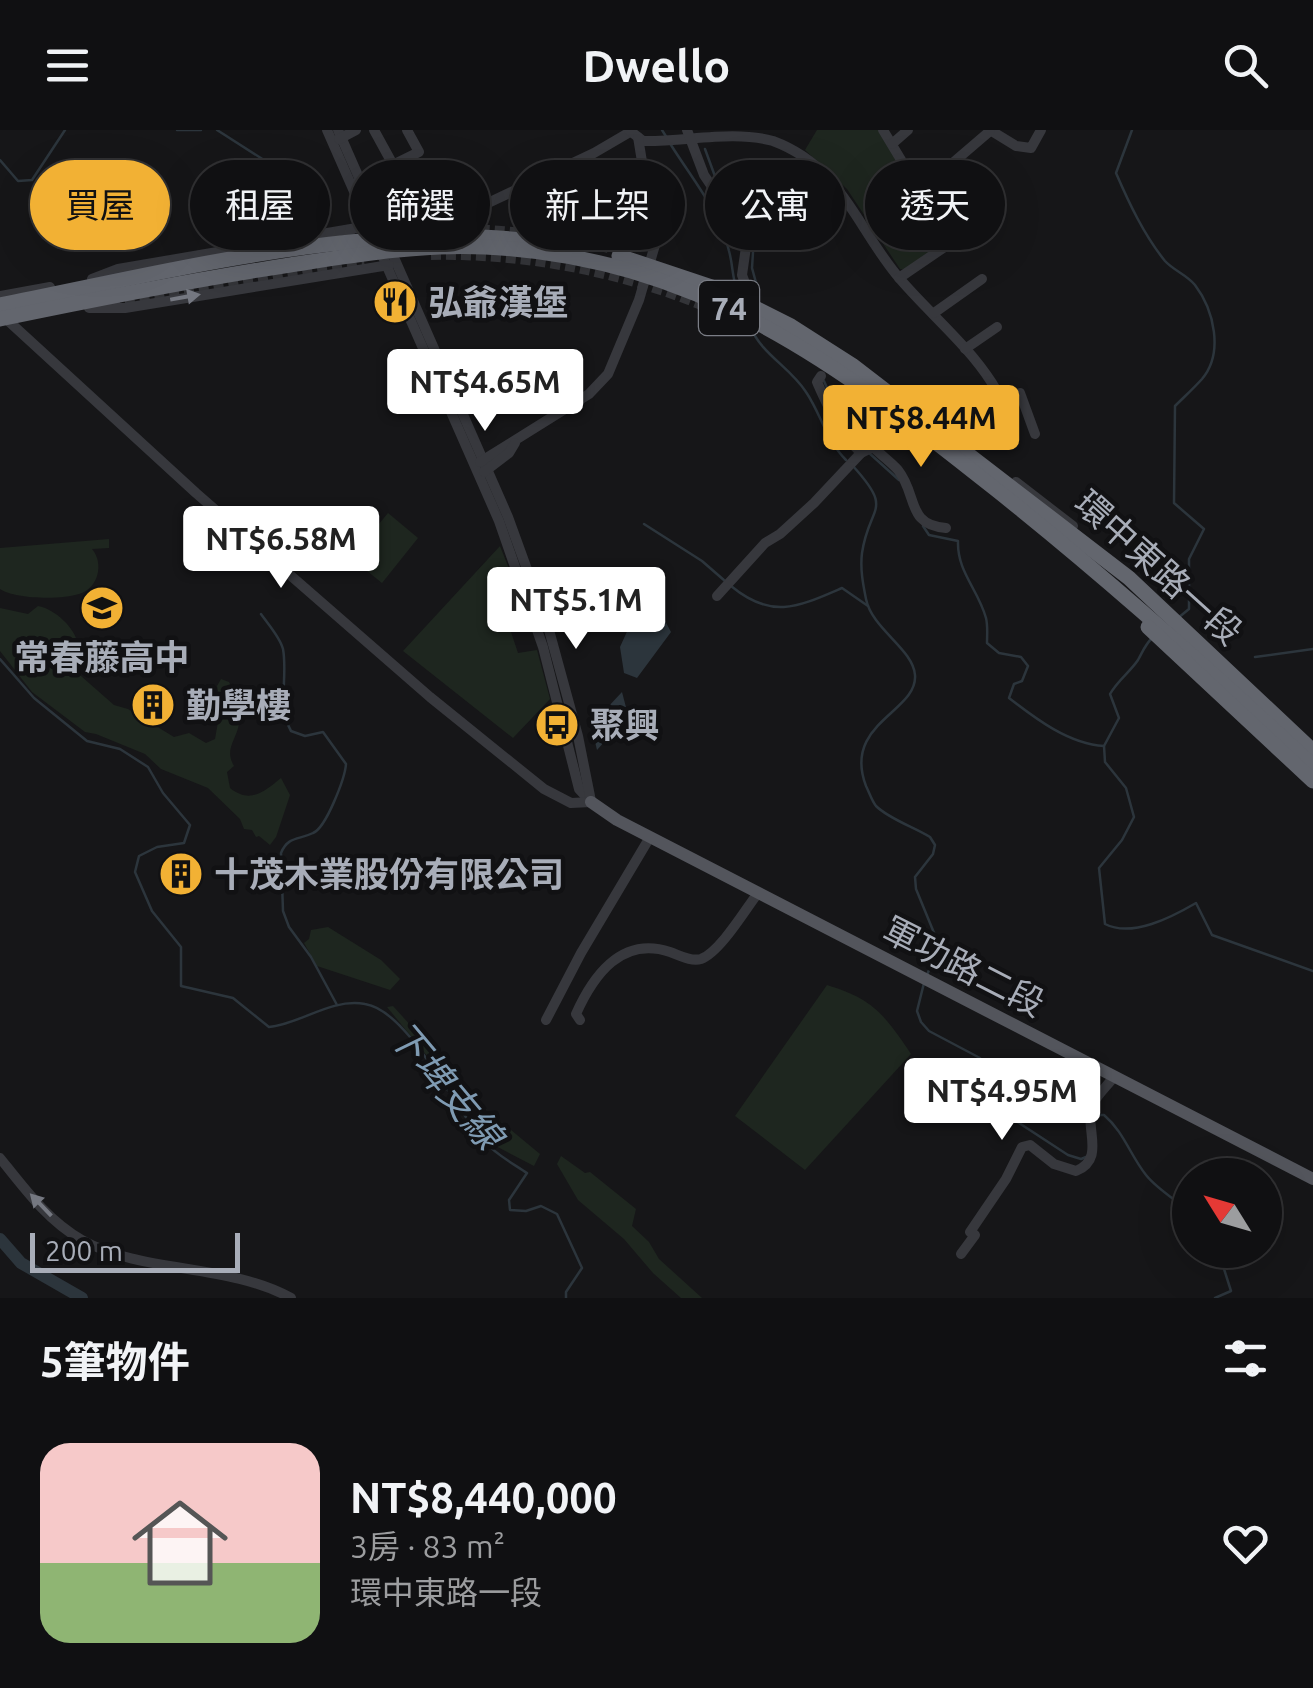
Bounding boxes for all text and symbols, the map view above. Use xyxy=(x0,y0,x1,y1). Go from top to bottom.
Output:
icon: menu xyxy=(40,38,95,93)
icon: search xyxy=(1218,38,1273,93)
text: Dwello xyxy=(583,40,730,91)
chip: 買屋 xyxy=(30,160,170,250)
chip: 租屋 xyxy=(190,160,330,250)
chip: 篩選 xyxy=(350,160,490,250)
chip: 新上架 xyxy=(510,160,685,250)
chip: 公寓 xyxy=(705,160,845,250)
chip: 透天 xyxy=(865,160,1005,250)
restaurant icon: 弘爺漢堡 xyxy=(372,279,418,325)
road number: 74 xyxy=(699,281,759,335)
place label: 弘爺漢堡 xyxy=(428,282,568,322)
one-way arrow xyxy=(170,289,202,305)
pin: NT$4.65M xyxy=(382,349,588,434)
text: NT$4.65M xyxy=(409,363,561,399)
pin: NT$8.44M xyxy=(818,385,1024,470)
text: NT$8.44M xyxy=(845,399,997,435)
street label: 環中東路一段 xyxy=(1068,482,1250,652)
pin: NT$6.58M xyxy=(178,506,384,591)
text: NT$6.58M xyxy=(205,520,357,556)
pin: NT$5.1M xyxy=(484,567,668,652)
text: NT$5.1M xyxy=(509,581,643,617)
school or university icon: 常春藤高中 xyxy=(79,585,125,631)
place label: 常春藤高中 xyxy=(14,637,190,677)
building icon: 勤學樓 xyxy=(130,682,176,728)
place label: 勤學樓 xyxy=(186,685,291,725)
bus stop icon: 聚興 xyxy=(534,702,580,748)
place label: 聚興 xyxy=(590,705,660,745)
building icon: 十茂木業股份有限公司 xyxy=(158,851,204,897)
place label: 十茂木業股份有限公司 xyxy=(214,854,564,894)
street label: 軍功路二段 xyxy=(877,908,1051,1024)
water label: 下埤支線 xyxy=(381,1013,514,1160)
pin: NT$4.95M xyxy=(899,1058,1105,1143)
text: NT$4.95M xyxy=(926,1072,1078,1108)
north arrow xyxy=(1172,1158,1282,1268)
map controls xyxy=(1172,1158,1282,1268)
one-way arrow xyxy=(29,1193,53,1217)
scale bar xyxy=(30,1228,240,1272)
text: 200 m xyxy=(45,1235,123,1266)
icon: filters xyxy=(1218,1331,1273,1386)
text: 5筆物件 xyxy=(40,1338,190,1385)
text: NT$8,440,000 xyxy=(350,1474,617,1521)
icon: home xyxy=(120,1483,240,1603)
icon: heart xyxy=(1218,1516,1273,1571)
text: 3房 · 83 m² xyxy=(350,1528,505,1564)
text: 環中東路一段 xyxy=(350,1574,542,1610)

